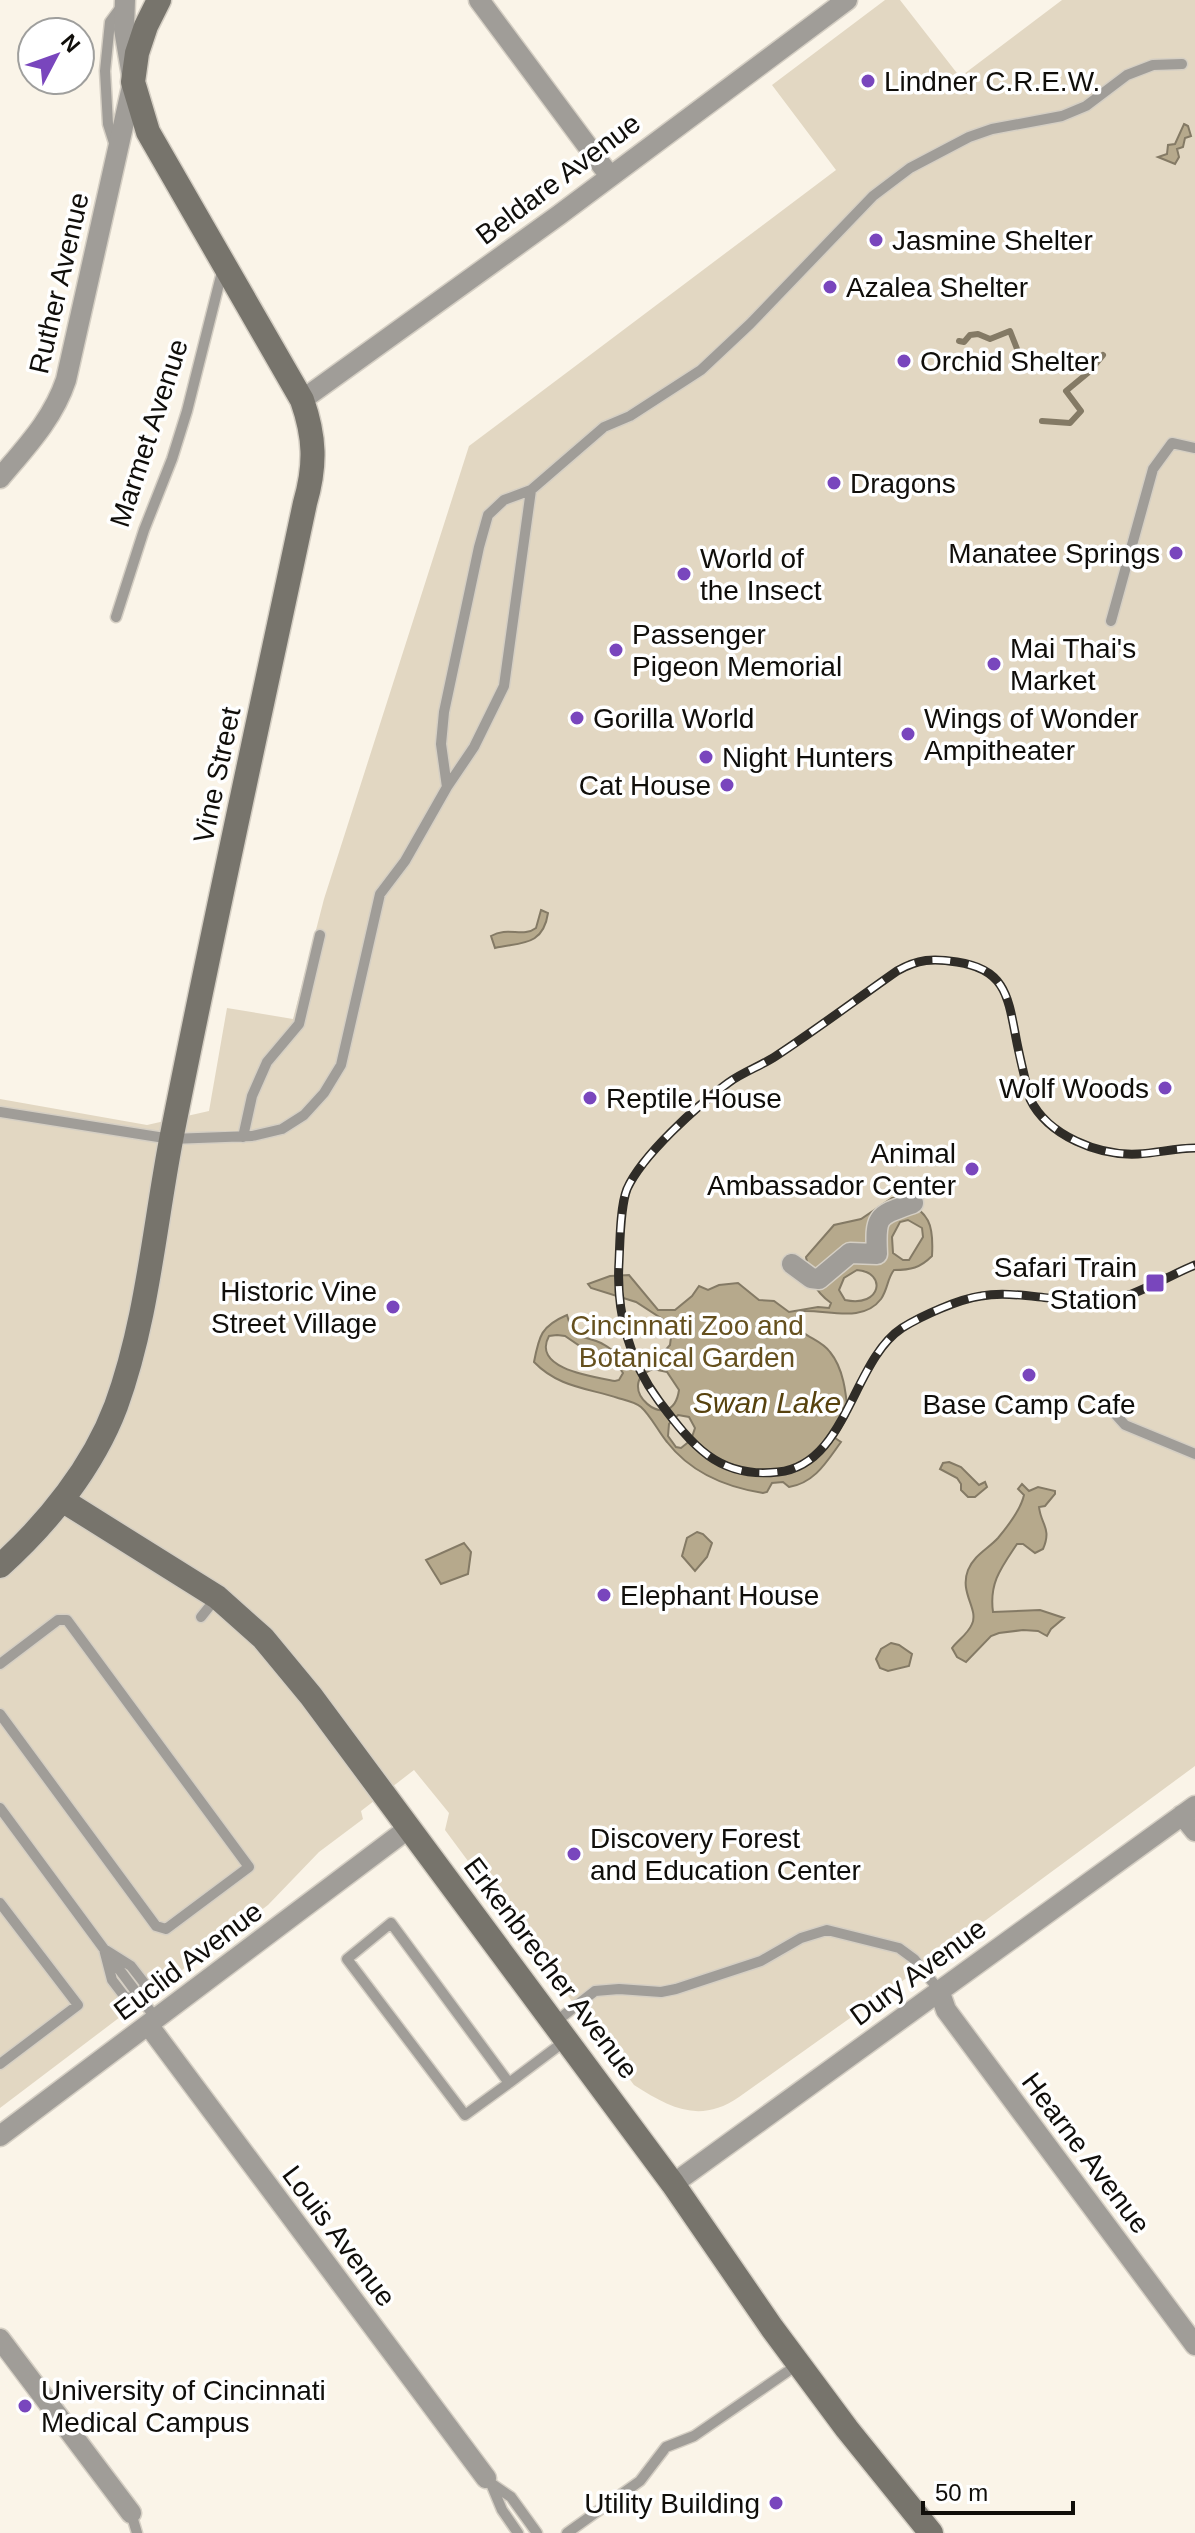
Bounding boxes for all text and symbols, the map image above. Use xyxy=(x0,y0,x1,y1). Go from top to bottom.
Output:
north arrow xyxy=(16,16,96,96)
text: N xyxy=(56,29,85,57)
place label: Lindner C.R.E.W. xyxy=(884,66,1100,97)
marker: Lindner C.R.E.W. xyxy=(859,72,877,90)
street label: Beldare Avenue xyxy=(470,107,646,251)
street label: Ruther Avenue xyxy=(23,190,95,376)
place label: Jasmine Shelter xyxy=(892,225,1093,256)
marker: Jasmine Shelter xyxy=(867,231,885,249)
place label: Azalea Shelter xyxy=(846,272,1028,303)
marker: Azalea Shelter xyxy=(821,278,839,296)
street label: Marmet Avenue xyxy=(104,335,194,531)
place label: Orchid Shelter xyxy=(920,346,1099,377)
marker: Orchid Shelter xyxy=(895,352,913,370)
place label: Dragons xyxy=(850,468,956,499)
marker: Dragons xyxy=(825,474,843,492)
place label: Manatee Springs xyxy=(948,538,1160,569)
place label: World of the Insect xyxy=(700,543,822,606)
marker: Manatee Springs xyxy=(1167,544,1185,562)
marker: World of the Insect xyxy=(675,565,693,583)
place label: Passenger Pigeon Memorial xyxy=(632,619,842,682)
place label: Mai Thai's Market xyxy=(1010,633,1136,696)
marker: Passenger Pigeon Memorial xyxy=(607,641,625,659)
marker: Mai Thai's Market xyxy=(985,655,1003,673)
place label: Gorilla World xyxy=(593,703,754,734)
place label: Wings of Wonder Ampitheater xyxy=(924,703,1138,766)
street label: Vine Street xyxy=(187,704,247,846)
marker: Gorilla World xyxy=(568,709,586,727)
marker: Wings of Wonder Ampitheater xyxy=(899,725,917,743)
place label: Night Hunters xyxy=(722,742,893,773)
marker: Night Hunters xyxy=(697,748,715,766)
place label: Cat House xyxy=(579,770,711,801)
marker: Cat House xyxy=(718,776,736,794)
place label: Wolf Woods xyxy=(999,1073,1149,1104)
marker: Wolf Woods xyxy=(1156,1079,1174,1097)
place label: Reptile House xyxy=(606,1083,782,1114)
marker: Reptile House xyxy=(581,1089,599,1107)
place label: Animal Ambassador Center xyxy=(707,1138,956,1201)
marker: Animal Ambassador Center xyxy=(963,1160,981,1178)
place label: Safari Train Station xyxy=(994,1252,1137,1315)
marker: Safari Train Station xyxy=(1144,1272,1166,1294)
place label: Historic Vine Street Village xyxy=(211,1276,377,1339)
marker: Historic Vine Street Village xyxy=(384,1298,402,1316)
park label: Cincinnati Zoo and Botanical Garden xyxy=(570,1310,804,1373)
marker: Base Camp Cafe xyxy=(1020,1366,1038,1384)
water label: Swan Lake xyxy=(693,1386,841,1419)
place label: Base Camp Cafe xyxy=(922,1389,1136,1420)
place label: Elephant House xyxy=(620,1580,819,1611)
marker: Elephant House xyxy=(595,1586,613,1604)
place label: Discovery Forest and Education Center xyxy=(590,1823,861,1886)
marker: Discovery Forest and Education Center xyxy=(565,1845,583,1863)
street label: Erkenbrecher Avenue xyxy=(458,1851,644,2085)
street label: Euclid Avenue xyxy=(108,1895,268,2027)
street label: Dury Avenue xyxy=(844,1912,992,2032)
street label: Hearne Avenue xyxy=(1016,2067,1156,2239)
street label: Louis Avenue xyxy=(276,2160,402,2312)
place label: University of Cincinnati Medical Campus xyxy=(41,2375,326,2438)
marker: University of Cincinnati Medical Campus xyxy=(16,2397,34,2415)
scale bar xyxy=(923,2465,1073,2515)
text: 50 m xyxy=(935,2479,988,2506)
place label: Utility Building xyxy=(584,2488,760,2519)
marker: Utility Building xyxy=(767,2494,785,2512)

